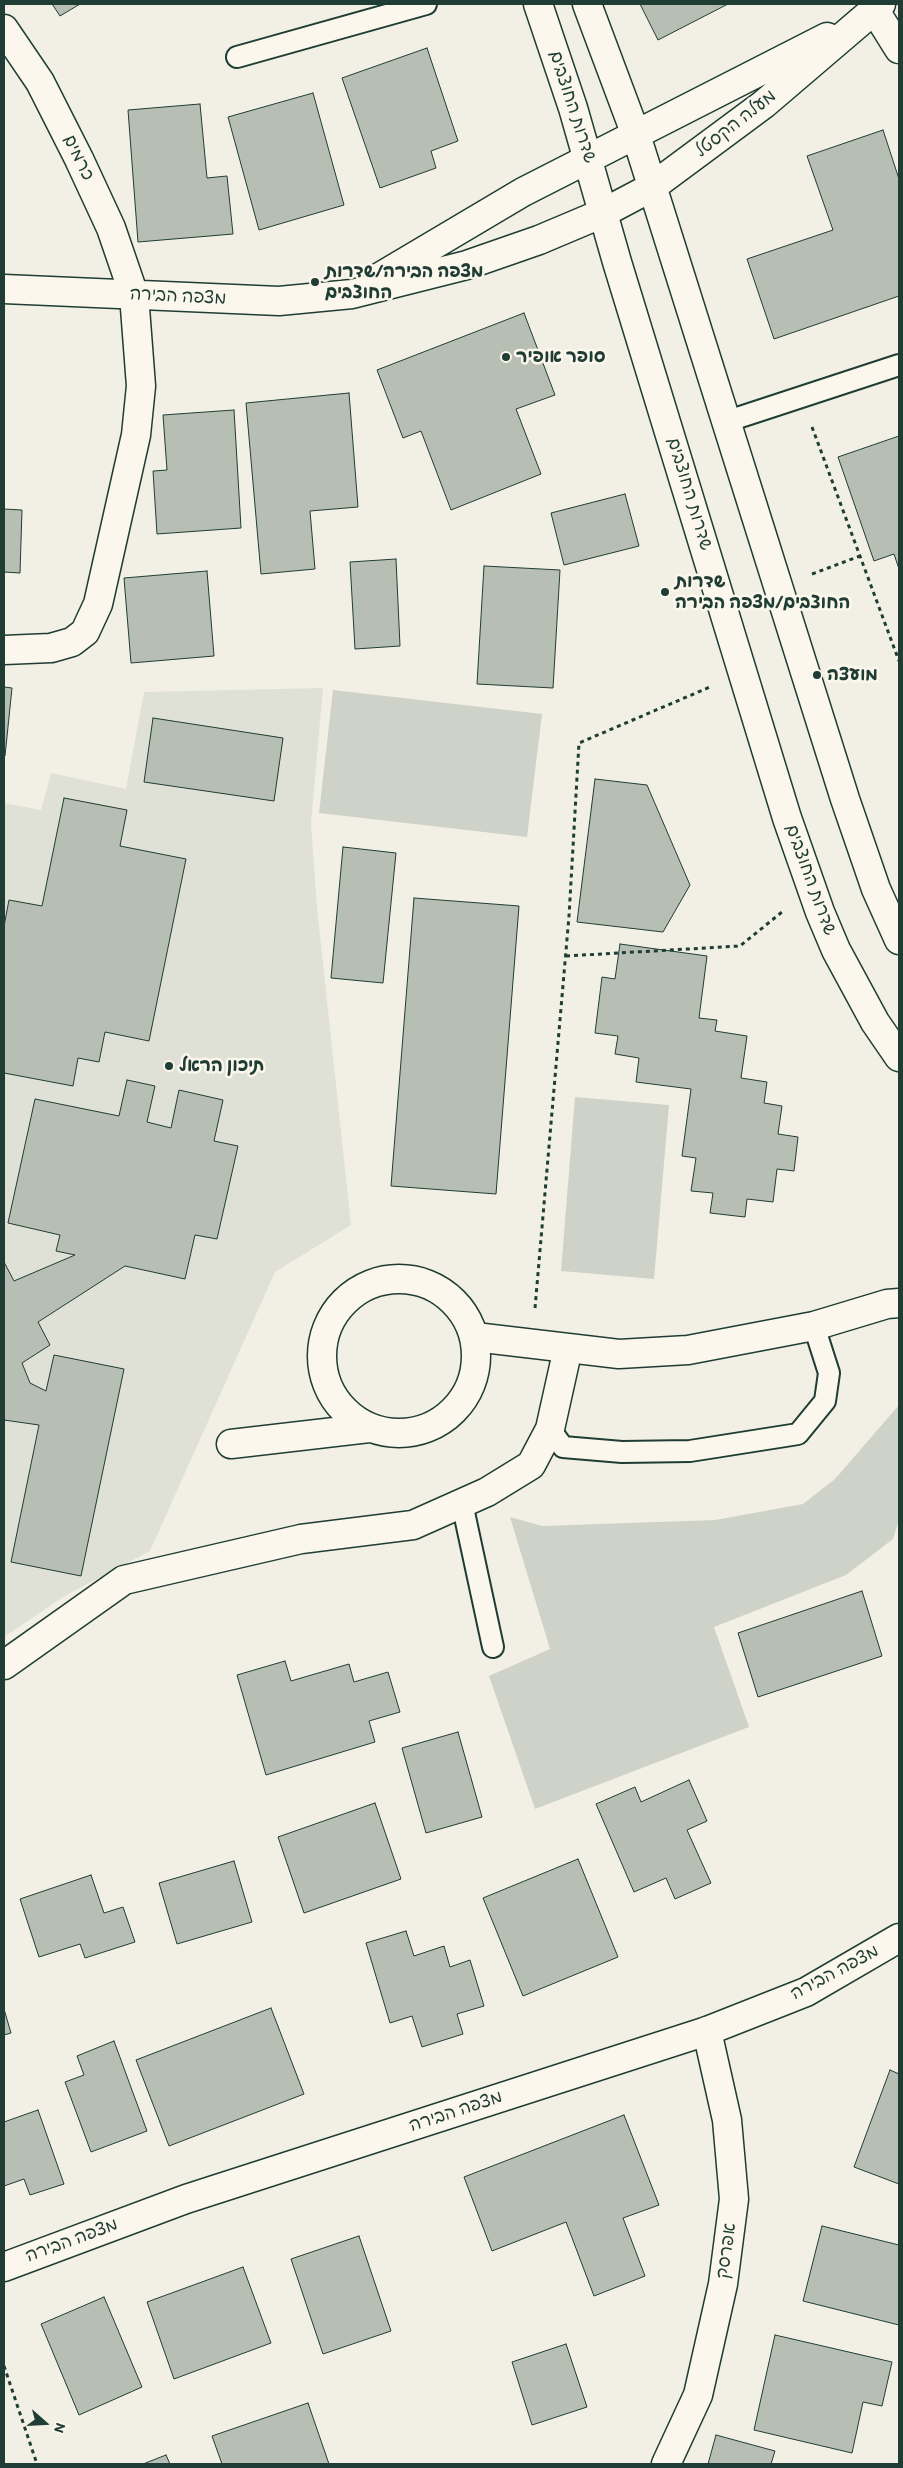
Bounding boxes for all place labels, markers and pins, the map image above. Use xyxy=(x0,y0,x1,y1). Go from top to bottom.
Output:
place label: מצפה הבירה/שדרות החוצבים xyxy=(325,261,484,304)
marker: מצפה הבירה/שדרות החוצבים xyxy=(309,276,321,288)
place label: סופר אופיר xyxy=(516,346,606,368)
marker: סופר אופיר xyxy=(500,351,512,363)
place label: שדרות החוצבים/מצפה הבירה xyxy=(675,571,850,614)
marker: שדרות החוצבים/מצפה הבירה xyxy=(659,586,671,598)
place label: מועצה xyxy=(827,664,878,686)
marker: מועצה xyxy=(811,669,823,681)
place label: תיכון הראל xyxy=(179,1055,264,1077)
marker: תיכון הראל xyxy=(163,1060,175,1072)

